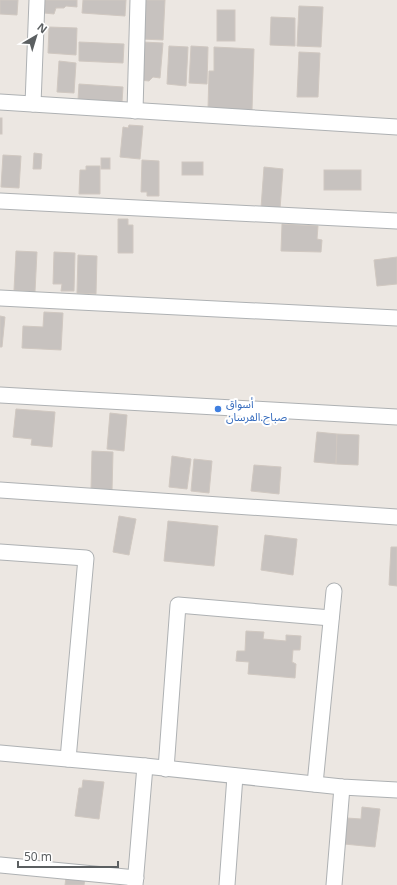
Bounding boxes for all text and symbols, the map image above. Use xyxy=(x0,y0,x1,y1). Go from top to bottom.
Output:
north arrow xyxy=(16,16,56,56)
text: N xyxy=(34,19,51,36)
place label: أسواق صباح.الفرسان xyxy=(226,396,287,425)
marker: أسواق صباح.الفرسان xyxy=(213,404,223,414)
scale bar xyxy=(18,843,118,869)
text: 50 m xyxy=(24,848,52,865)

